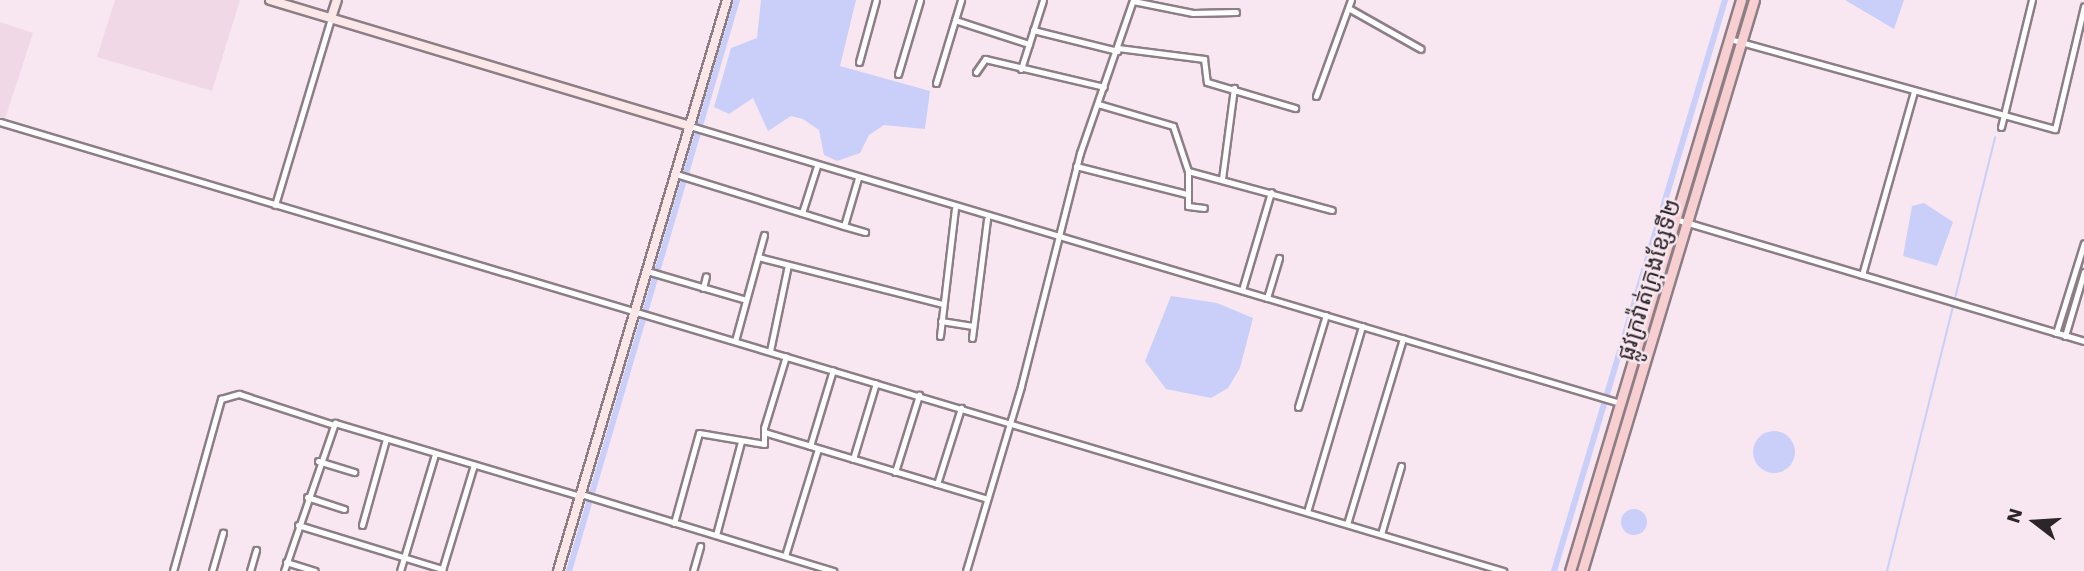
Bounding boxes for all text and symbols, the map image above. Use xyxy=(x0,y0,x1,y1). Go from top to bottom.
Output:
street label: ផ្លូវក្រវ៉ាត់ក្រុងខ្សែទី២ xyxy=(1612,196,1688,364)
north arrow xyxy=(2000,487,2070,557)
text: N xyxy=(2001,506,2027,526)

